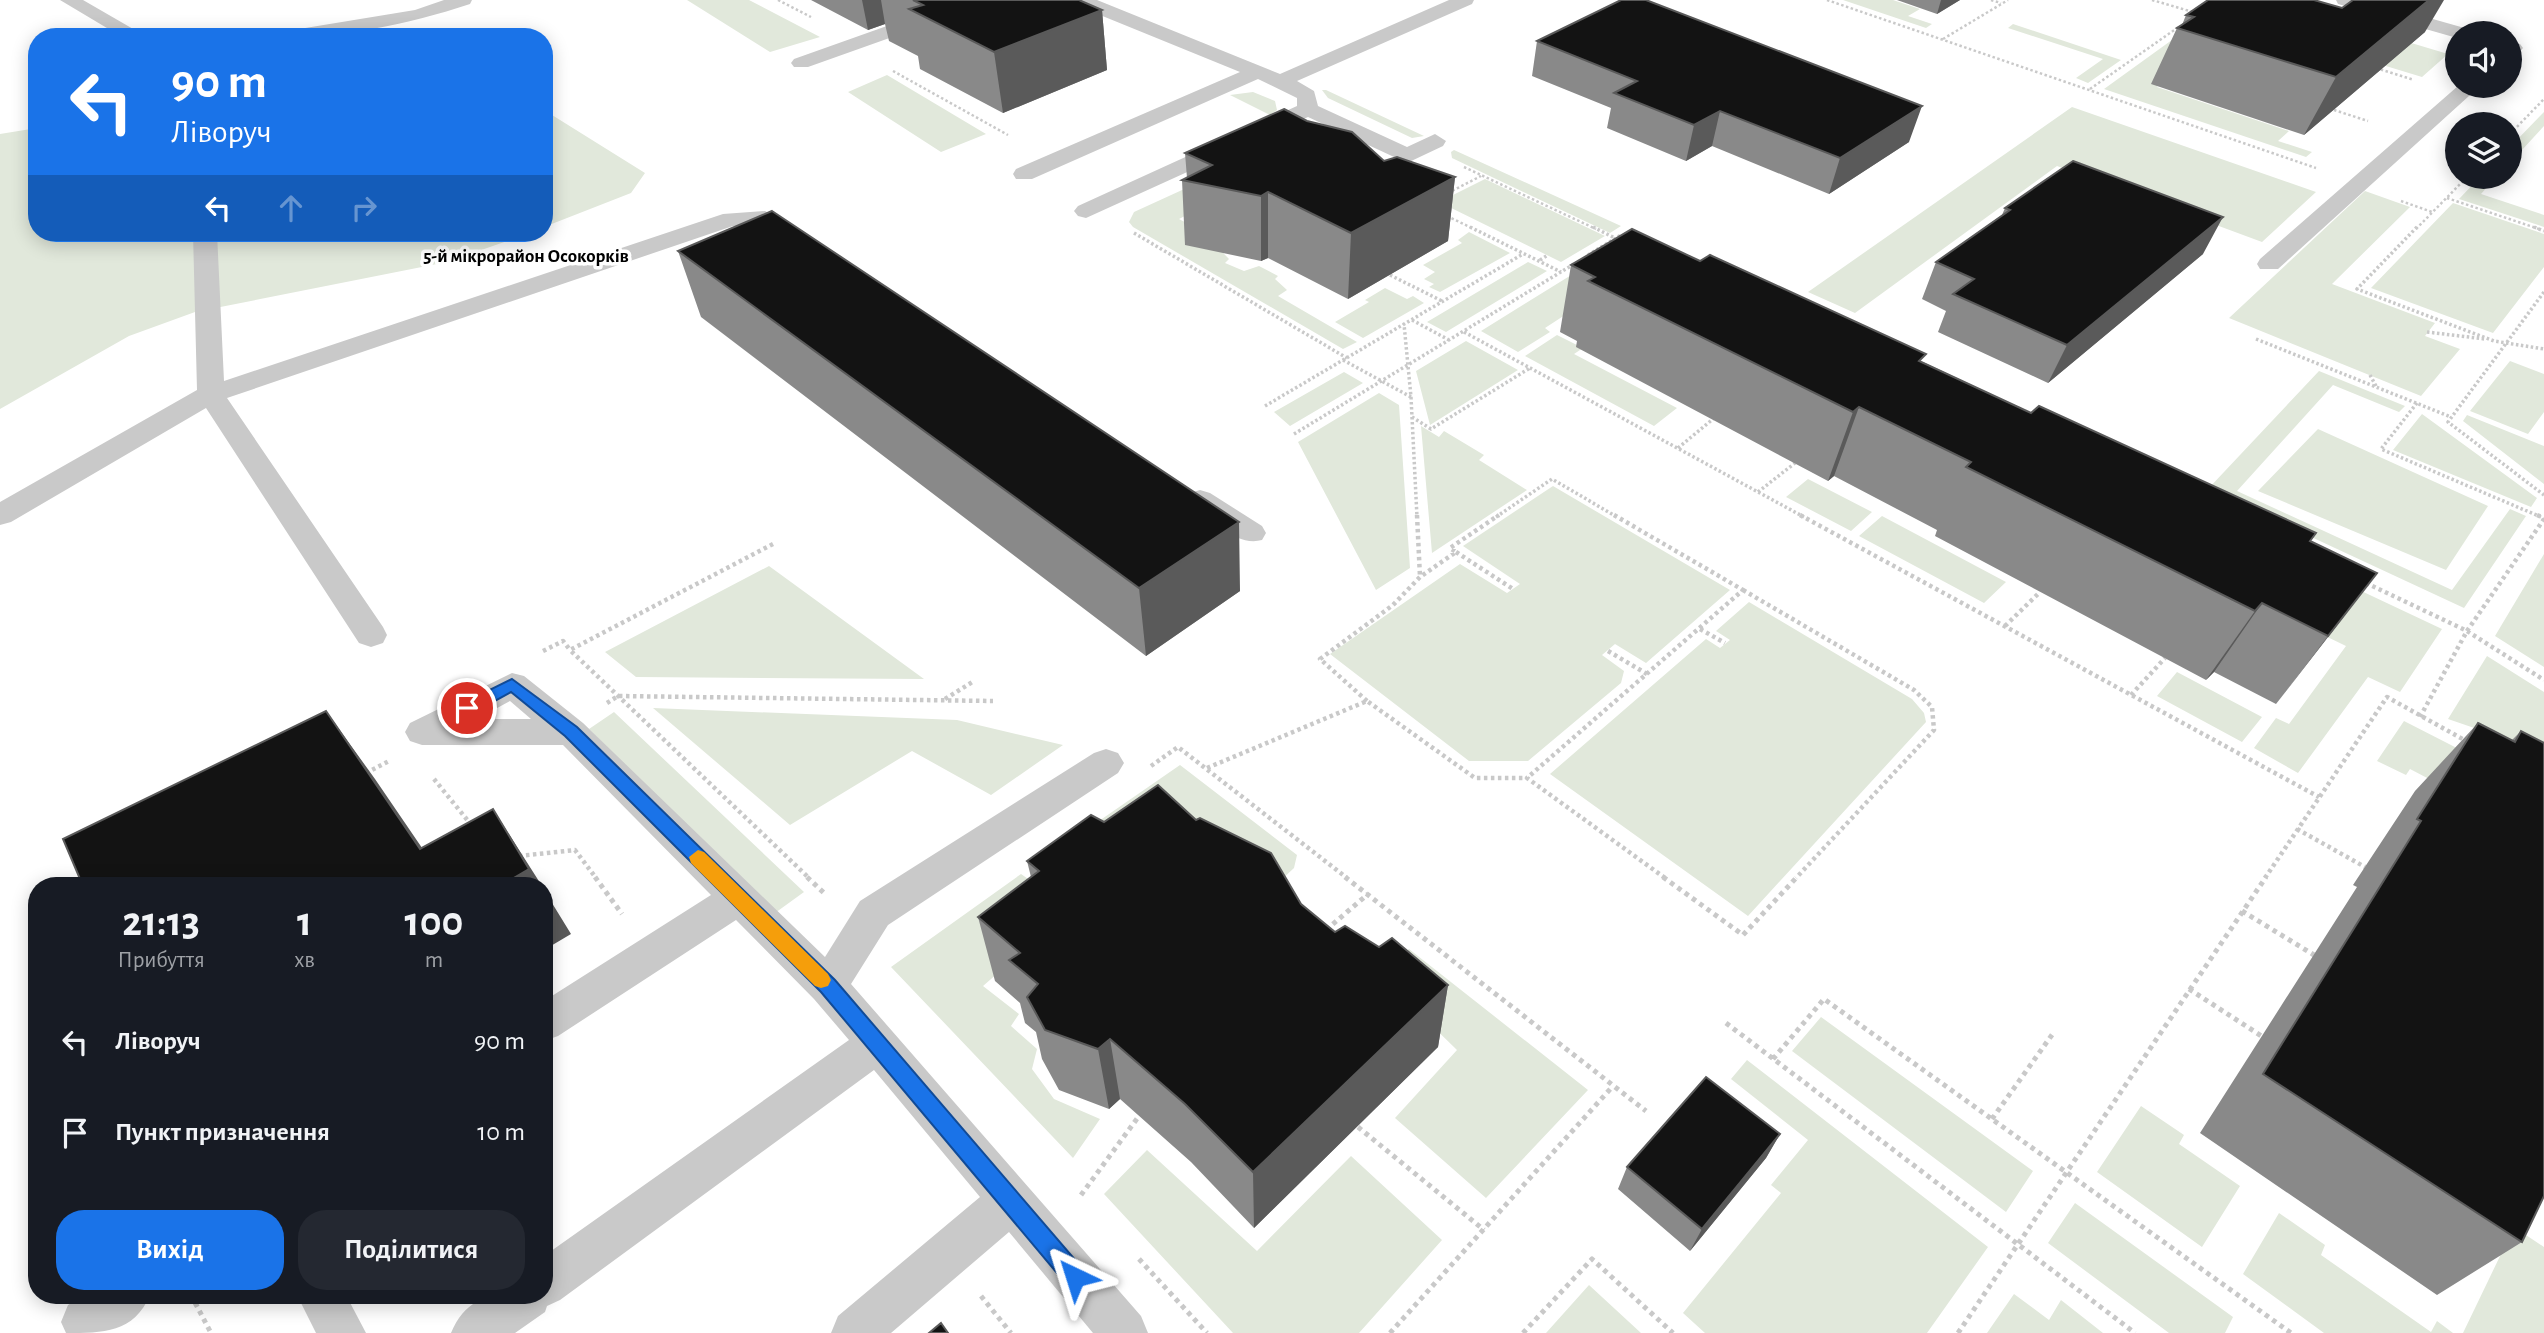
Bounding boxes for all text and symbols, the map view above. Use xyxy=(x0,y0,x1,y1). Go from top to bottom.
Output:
map controls xyxy=(2445,21,2522,189)
button: sound xyxy=(2445,21,2522,98)
icon: left xyxy=(56,56,147,147)
text: 90 m xyxy=(171,58,267,107)
button: layers xyxy=(2445,112,2522,189)
text: Ліворуч xyxy=(171,116,272,148)
icon: left xyxy=(199,189,237,227)
icon: ahead xyxy=(272,189,310,227)
icon: right xyxy=(345,189,383,227)
district label: 5-й мікрорайон Осокорків xyxy=(423,247,629,266)
pin xyxy=(437,678,497,738)
icon: arrive xyxy=(448,689,486,727)
text: 21:13 xyxy=(122,901,200,943)
text: 1 xyxy=(297,901,312,943)
text: 100 xyxy=(405,901,463,943)
text: Прибуття xyxy=(118,949,205,972)
text: хв xyxy=(294,949,315,972)
text: m xyxy=(425,949,443,972)
icon: left xyxy=(56,1023,94,1061)
text: Ліворуч xyxy=(115,1028,201,1054)
text: 90 m xyxy=(474,1028,525,1054)
icon: arrive xyxy=(56,1114,94,1152)
text: Пункт призначення xyxy=(115,1119,330,1145)
text: 10 m xyxy=(477,1119,525,1145)
button: Вихід xyxy=(56,1210,284,1290)
button: Поділитися xyxy=(298,1210,525,1290)
position arrow xyxy=(1038,1240,1112,1314)

